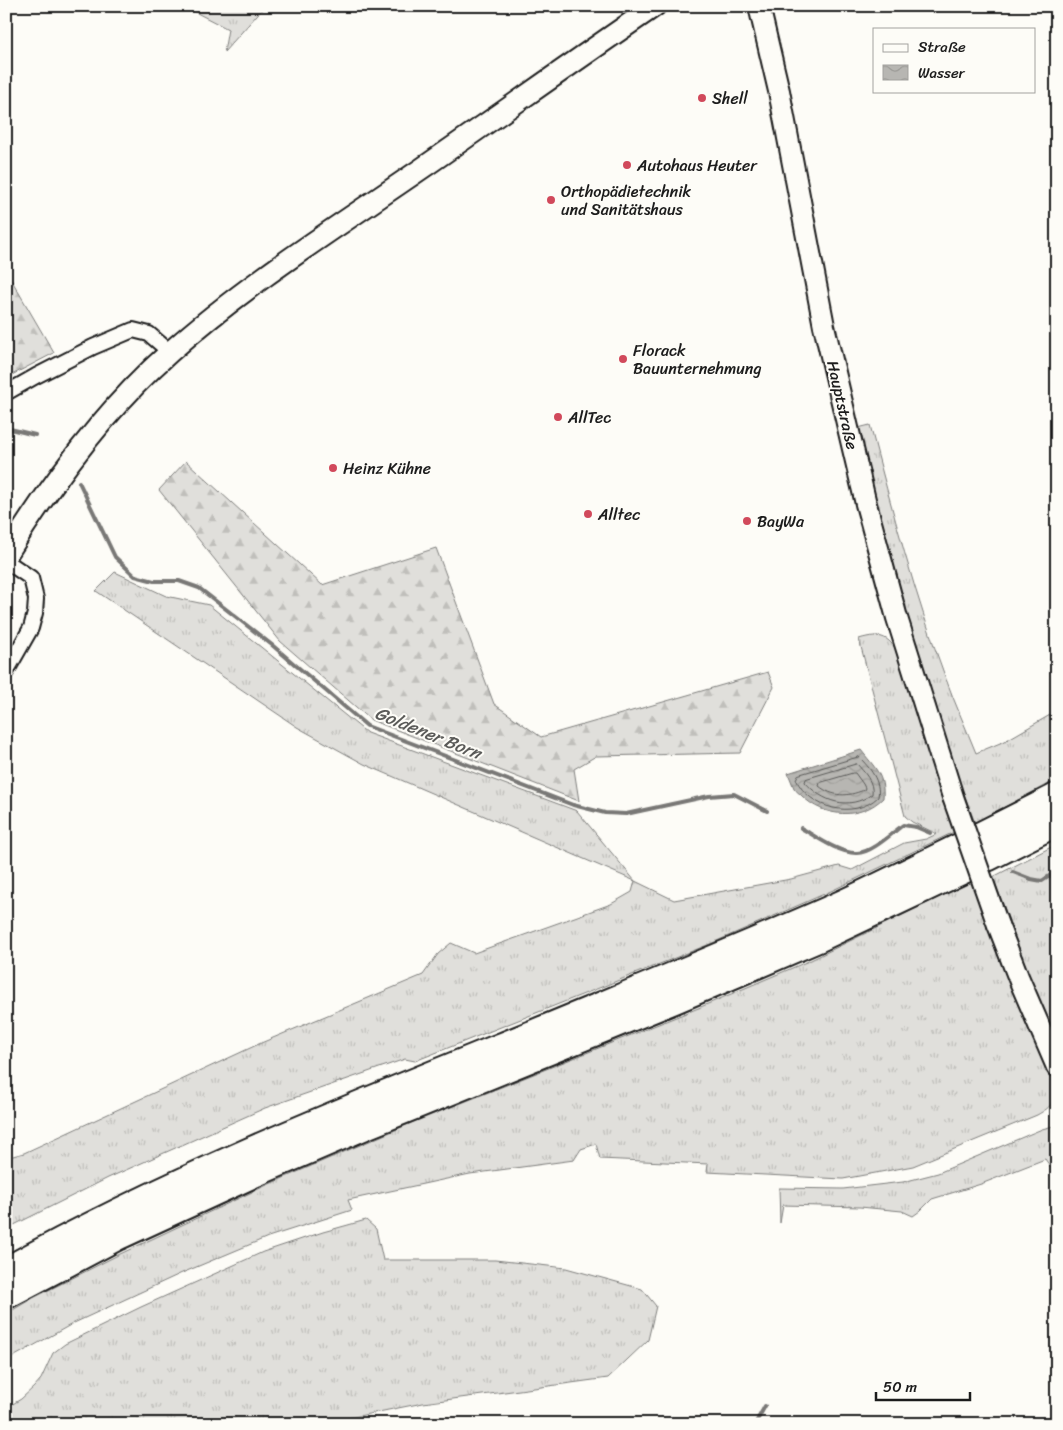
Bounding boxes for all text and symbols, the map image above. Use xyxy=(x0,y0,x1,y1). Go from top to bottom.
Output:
legend xyxy=(873,28,1036,92)
text: Straße xyxy=(918,34,966,60)
text: Wasser xyxy=(918,60,966,86)
place label: Shell xyxy=(712,84,748,113)
marker: Shell xyxy=(696,92,708,104)
place label: Autohaus Heuter xyxy=(636,151,758,180)
marker: Autohaus Heuter xyxy=(621,159,633,171)
place label: Orthopädietechnik und Sanitätshaus xyxy=(561,177,692,224)
marker: Orthopädietechnik und Sanitätshaus xyxy=(545,194,557,206)
place label: Florack Bauunternehmung xyxy=(633,336,761,383)
marker: Florack Bauunternehmung xyxy=(617,353,629,365)
street label: Hauptstraße xyxy=(818,358,867,453)
place label: AllTec xyxy=(567,403,611,432)
marker: AllTec xyxy=(552,411,564,423)
place label: Heinz Kühne xyxy=(343,454,431,483)
marker: Heinz Kühne xyxy=(327,462,339,474)
place label: Alltec xyxy=(597,500,640,529)
place label: BayWa xyxy=(757,507,805,536)
marker: Alltec xyxy=(582,508,594,520)
marker: BayWa xyxy=(741,515,753,527)
water label: Goldener Born xyxy=(370,697,488,770)
scale bar xyxy=(876,1370,969,1402)
text: 50 m xyxy=(883,1374,918,1400)

